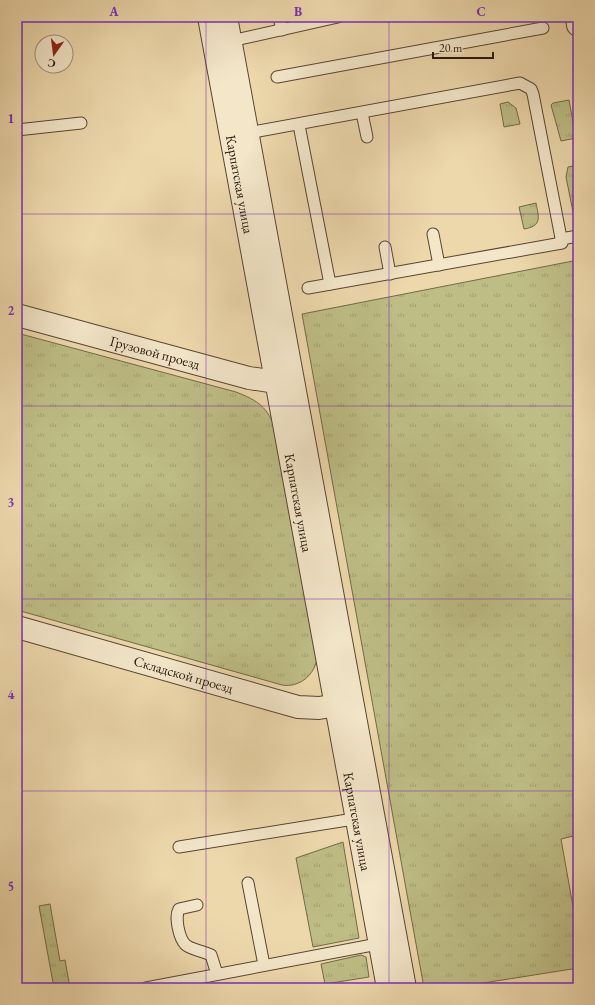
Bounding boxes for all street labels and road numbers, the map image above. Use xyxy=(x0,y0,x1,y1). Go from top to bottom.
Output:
street label: Карпатская улица xyxy=(222,133,258,235)
street label: Грузовой проезд xyxy=(108,332,203,373)
street label: Карпатская улица xyxy=(281,452,317,554)
street label: Складской проезд xyxy=(132,652,236,697)
street label: Карпатская улица xyxy=(339,771,375,873)

